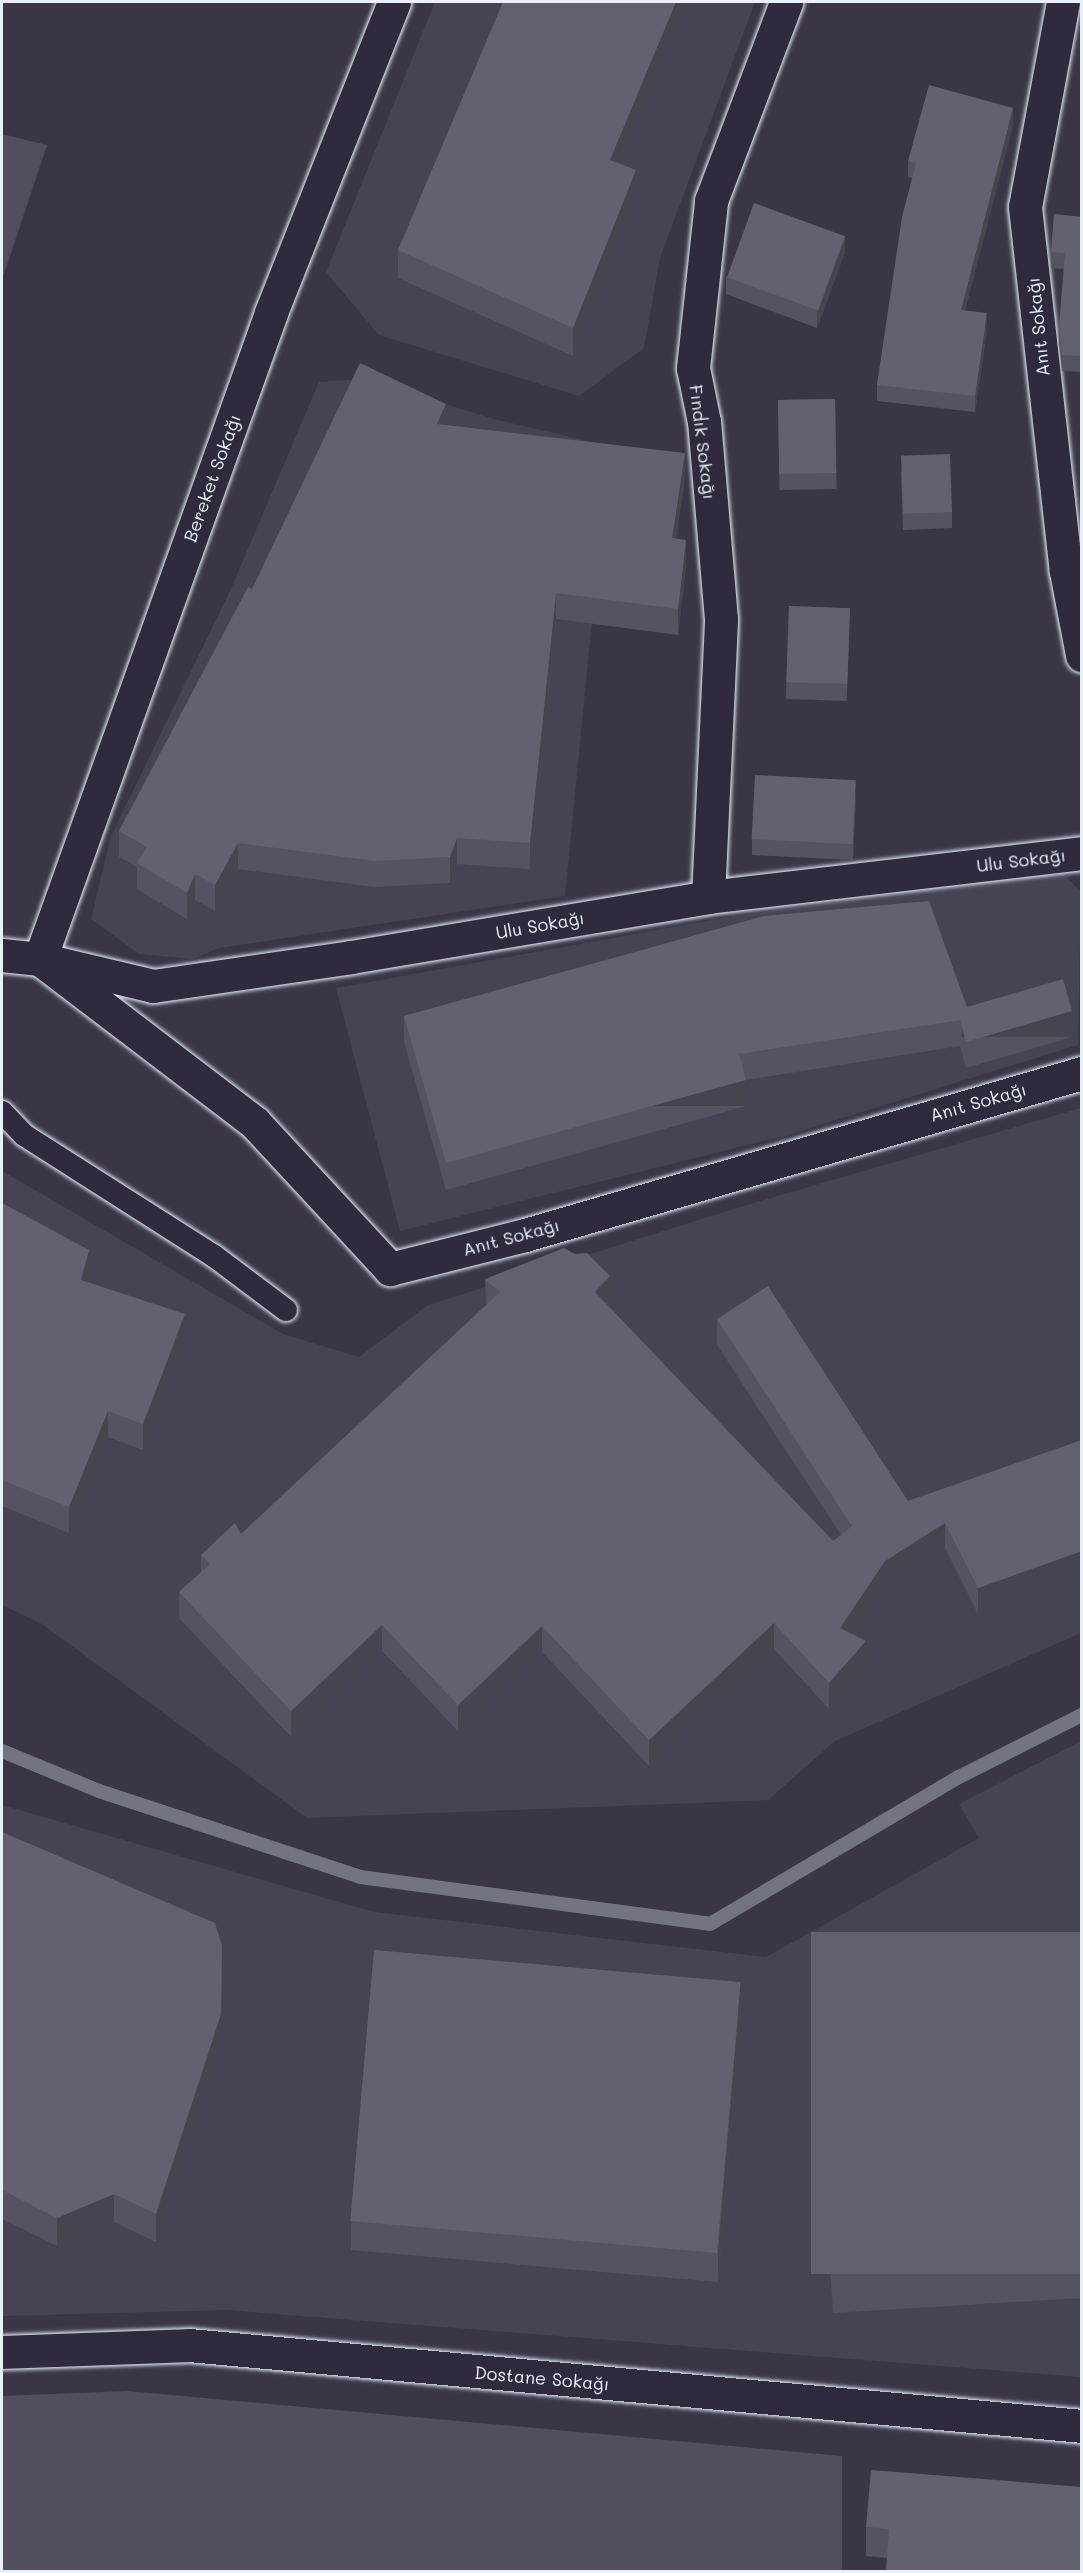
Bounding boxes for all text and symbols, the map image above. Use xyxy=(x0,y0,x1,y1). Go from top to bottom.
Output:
street label: Anıt Sokağı xyxy=(1022,276,1054,378)
street label: Fındık Sokağı xyxy=(685,383,721,501)
street label: Bereket Sokağı xyxy=(179,411,245,545)
street label: Ulu Sokağı xyxy=(975,844,1067,876)
street label: Ulu Sokağı xyxy=(494,907,586,943)
street label: Anıt Sokağı xyxy=(927,1078,1029,1126)
street label: Anıt Sokağı xyxy=(460,1214,562,1260)
street label: Dostane Sokağı xyxy=(474,2361,610,2395)

